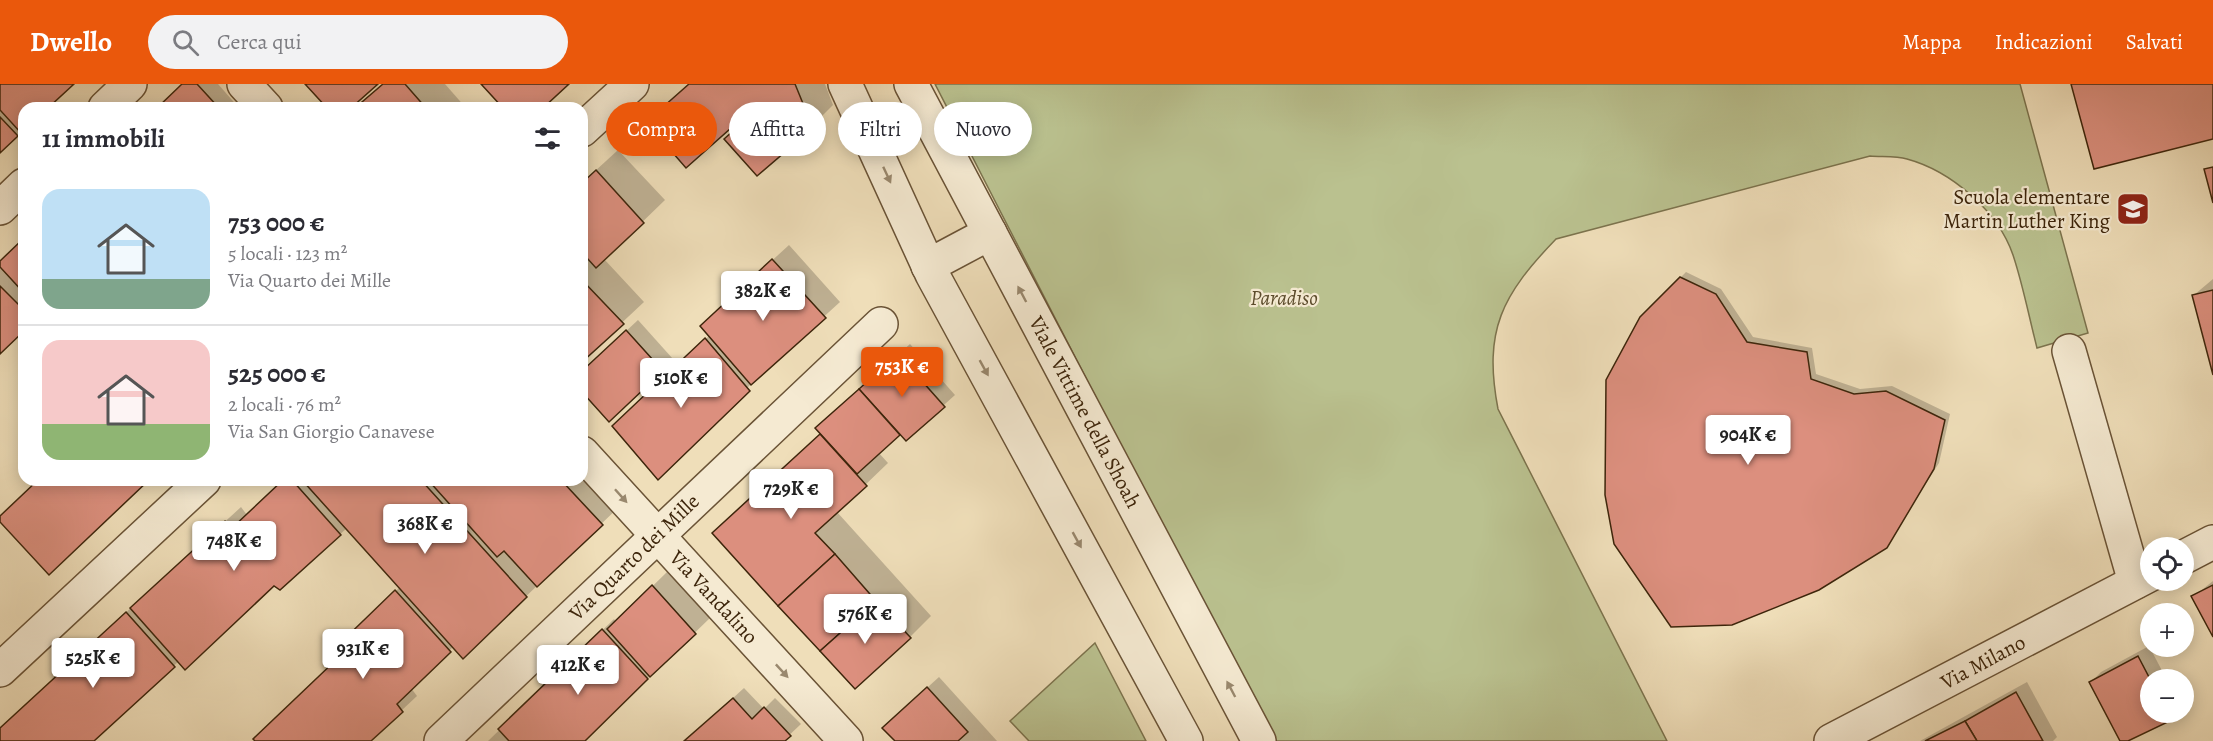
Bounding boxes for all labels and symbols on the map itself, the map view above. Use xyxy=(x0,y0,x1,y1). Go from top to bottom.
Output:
one-way arrow xyxy=(882,167,892,185)
place label: Scuola elementare Martin Luther King xyxy=(1943,183,2110,235)
school or university icon: Scuola elementare Martin Luther King xyxy=(2115,191,2151,227)
pin: 382K € xyxy=(714,271,812,322)
park label: Paradiso xyxy=(1250,284,1318,312)
one-way arrow xyxy=(1017,285,1027,302)
street label: Viale Vittime della Shoah xyxy=(1022,310,1147,513)
pin: 753K € xyxy=(853,347,951,398)
pin: 510K € xyxy=(632,358,730,409)
one-way arrow xyxy=(978,360,988,377)
pin: 904K € xyxy=(1699,415,1797,466)
pin: 729K € xyxy=(742,469,840,520)
street label: Via Quarto dei Mille xyxy=(562,487,705,627)
one-way arrow xyxy=(614,489,628,503)
pin: 368K € xyxy=(376,504,474,555)
pin: 748K € xyxy=(185,521,283,572)
one-way arrow xyxy=(1072,532,1082,549)
street label: Via Vandalino xyxy=(663,543,765,650)
pin: 576K € xyxy=(816,594,914,645)
street label: Via Milano xyxy=(1935,628,2030,696)
pin: 931K € xyxy=(314,629,412,680)
pin: 525K € xyxy=(44,638,142,689)
pin: 412K € xyxy=(529,645,627,696)
one-way arrow xyxy=(775,663,788,678)
one-way arrow xyxy=(1226,681,1236,698)

